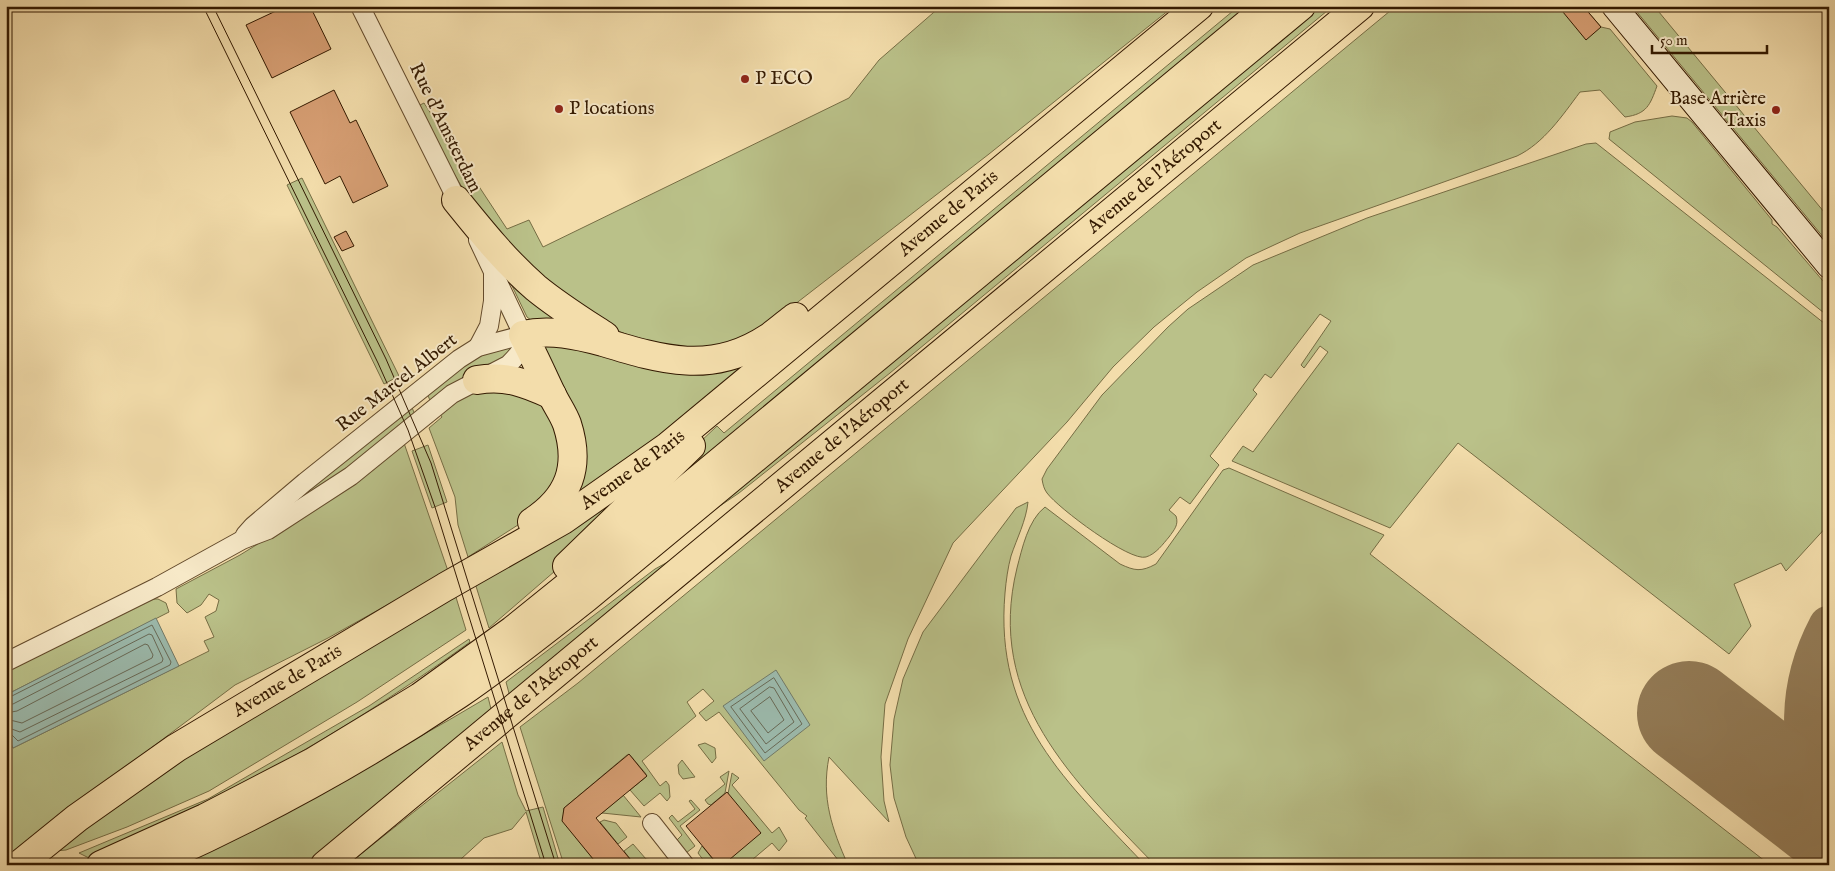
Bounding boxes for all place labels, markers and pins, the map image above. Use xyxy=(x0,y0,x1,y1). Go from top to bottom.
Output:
place label: P ECO xyxy=(755,67,813,91)
marker: P ECO xyxy=(739,73,751,85)
place label: Base Arrière Taxis xyxy=(1669,87,1766,133)
place label: P locations xyxy=(569,97,654,121)
marker: P locations xyxy=(553,103,565,115)
marker: Base Arrière Taxis xyxy=(1770,104,1782,116)

